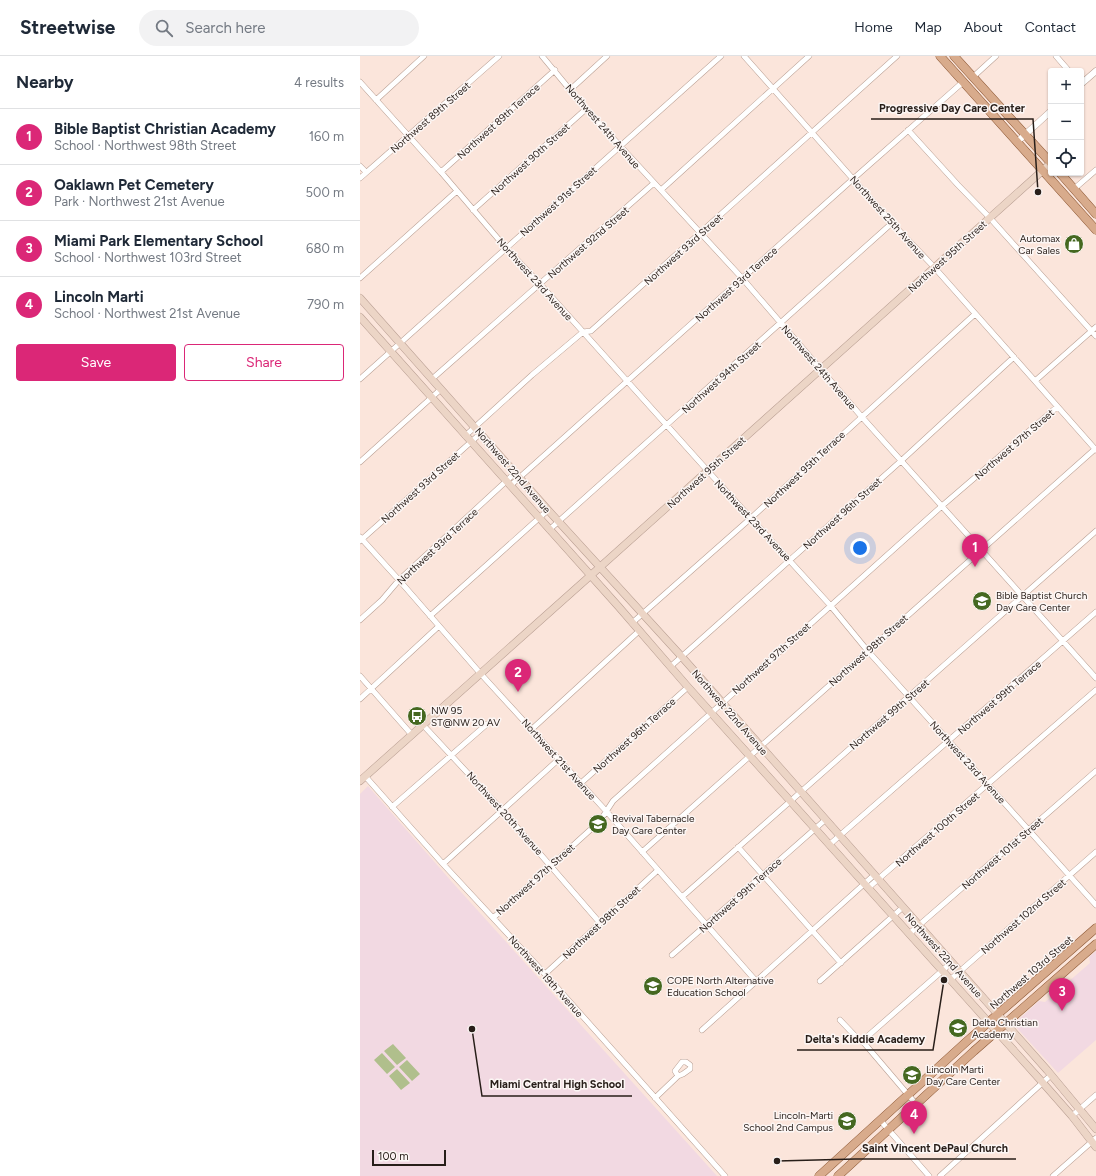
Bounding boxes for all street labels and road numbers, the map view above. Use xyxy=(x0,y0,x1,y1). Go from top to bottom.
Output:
street label: Northwest 89th Street xyxy=(388,79,473,156)
street label: Northwest 89th Terrace xyxy=(454,80,543,162)
street label: Northwest 24th Avenue xyxy=(562,81,643,172)
street label: Northwest 90th Street xyxy=(488,120,573,198)
street label: Northwest 91st Street xyxy=(517,163,600,239)
street label: Northwest 25th Avenue xyxy=(847,173,929,262)
street label: Northwest 92nd Street xyxy=(545,203,632,281)
street label: Northwest 93rd Street xyxy=(641,211,725,288)
street label: Northwest 95th Street xyxy=(905,217,990,295)
street label: Northwest 23rd Avenue xyxy=(494,235,576,324)
street label: Northwest 93rd Terrace xyxy=(693,244,781,325)
street label: Northwest 24th Avenue xyxy=(778,322,859,413)
street label: Northwest 94th Street xyxy=(679,338,764,416)
street label: Northwest 97th Street xyxy=(972,406,1057,482)
street label: Northwest 22nd Avenue xyxy=(472,425,554,516)
street label: Northwest 95th Terrace xyxy=(761,428,848,510)
street label: Northwest 95th Street xyxy=(664,433,749,511)
street label: Northwest 93rd Street xyxy=(378,449,462,526)
street label: Northwest 96th Street xyxy=(800,474,885,552)
street label: Northwest 23rd Avenue xyxy=(711,477,794,564)
street label: Northwest 93rd Terrace xyxy=(394,505,481,587)
street label: Northwest 98th Street xyxy=(826,611,911,689)
street label: Northwest 97th Street xyxy=(729,620,813,697)
street label: Northwest 99th Terrace xyxy=(955,657,1044,737)
street label: Northwest 22nd Avenue xyxy=(689,667,771,758)
street label: Northwest 99th Street xyxy=(847,676,932,753)
street label: Northwest 96th Terrace xyxy=(590,695,679,776)
street label: Northwest 21st Avenue xyxy=(519,716,599,803)
street label: Northwest 23rd Avenue xyxy=(927,718,1009,807)
street label: Northwest 20th Avenue xyxy=(464,769,546,858)
street label: Northwest 100th Street xyxy=(893,789,982,869)
street label: Northwest 101st Street xyxy=(959,814,1046,892)
street label: Northwest 97th Street xyxy=(493,841,577,918)
street label: Northwest 99th Terrace xyxy=(696,855,785,936)
street label: Northwest 102nd Street xyxy=(978,876,1069,957)
street label: Northwest 98th Street xyxy=(560,883,643,962)
street label: Northwest 22nd Avenue xyxy=(902,910,985,1001)
street label: Northwest 19th Avenue xyxy=(505,933,586,1020)
street label: Northwest 103rd Street xyxy=(987,933,1075,1011)

